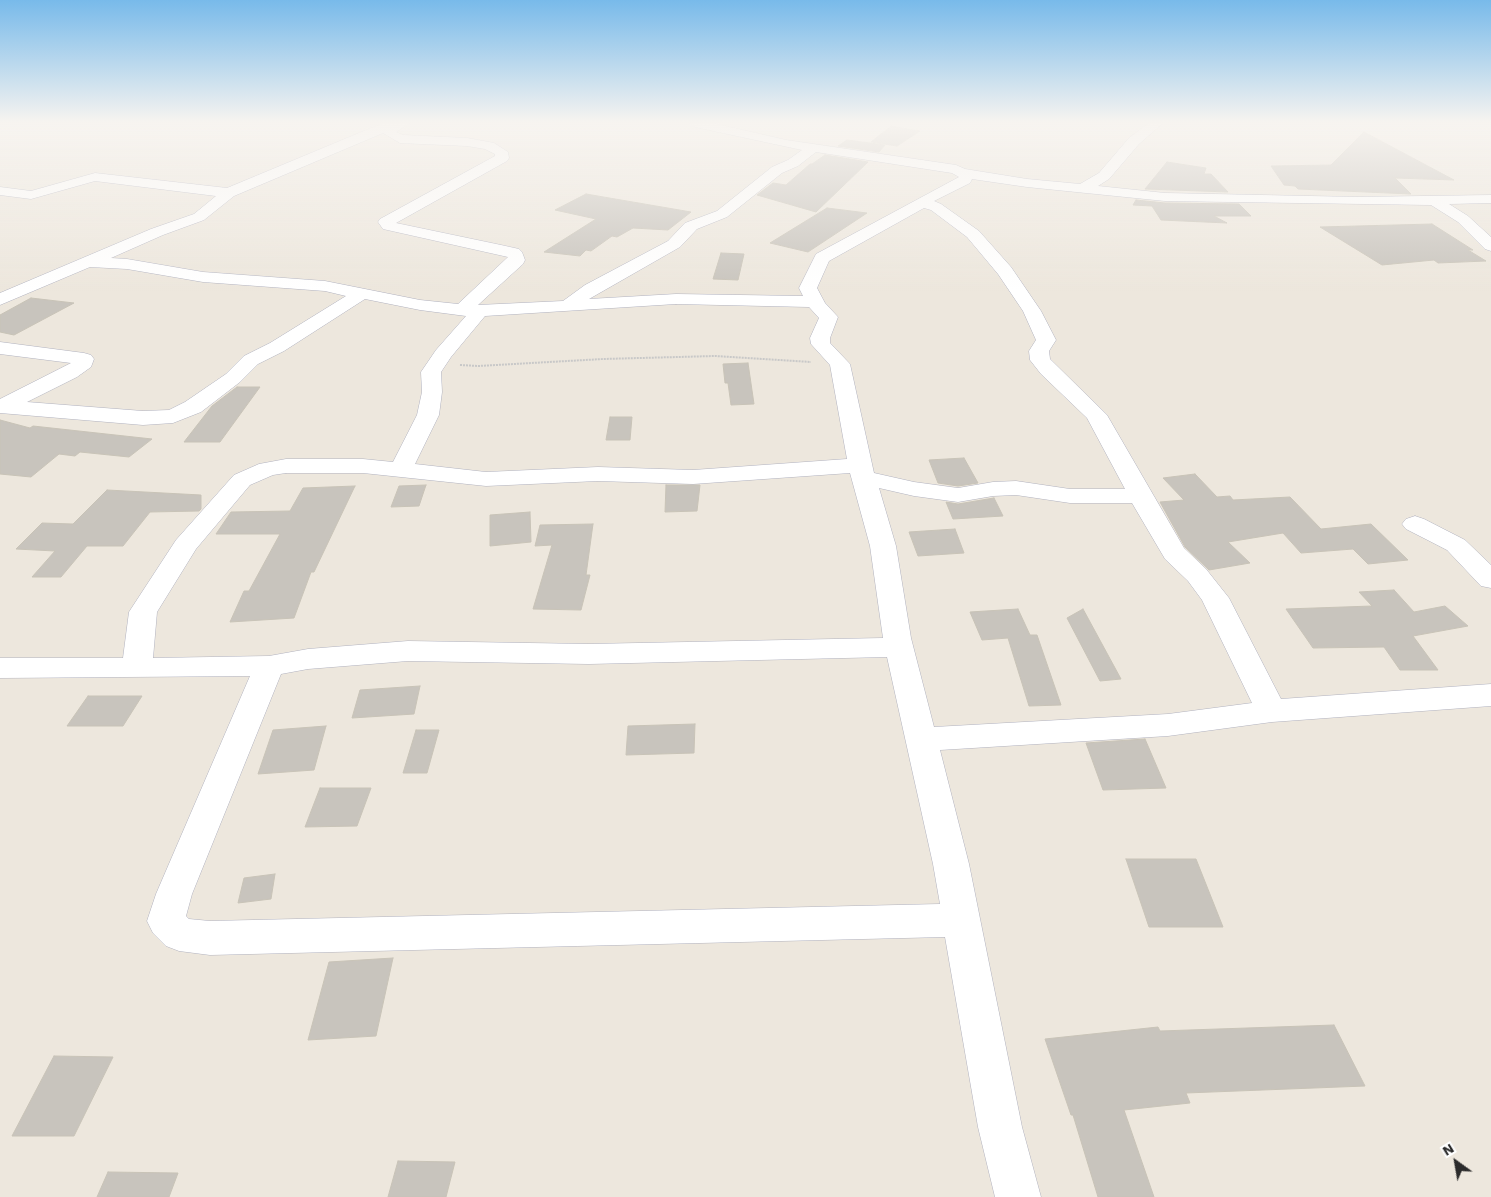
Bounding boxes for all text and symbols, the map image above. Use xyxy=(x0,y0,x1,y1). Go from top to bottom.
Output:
north arrow xyxy=(1431,1137,1481,1187)
text: N xyxy=(1439,1140,1457,1159)

